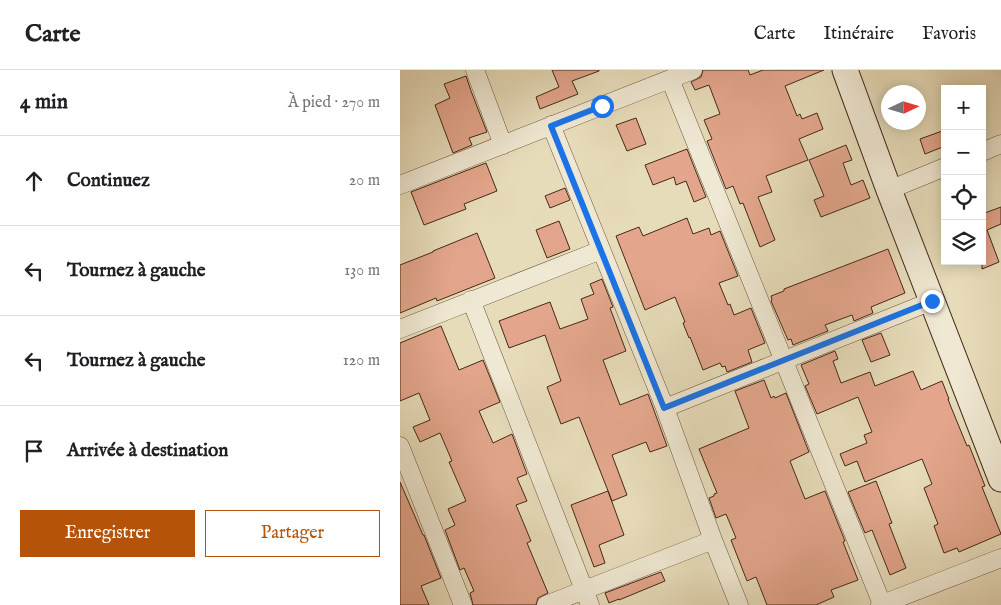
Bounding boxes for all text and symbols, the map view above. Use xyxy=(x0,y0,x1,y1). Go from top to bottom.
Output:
text: Carte xyxy=(25,19,81,50)
text: Carte xyxy=(754,23,796,46)
text: Itinéraire xyxy=(824,23,894,46)
text: Favoris xyxy=(922,23,976,46)
north arrow xyxy=(881,85,926,130)
map controls xyxy=(941,85,986,265)
button: + xyxy=(941,85,986,130)
text: 4 min xyxy=(20,89,68,116)
text: À pied · 270 m xyxy=(288,93,380,113)
route start xyxy=(591,95,614,118)
button: − xyxy=(941,130,986,175)
icon: ahead xyxy=(20,167,48,195)
text: Continuez xyxy=(67,169,150,193)
text: 20 m xyxy=(349,171,380,191)
button: locate xyxy=(941,175,986,220)
button: layers xyxy=(941,220,986,265)
icon: left xyxy=(20,257,48,285)
text: Tournez à gauche xyxy=(67,259,206,283)
text: 130 m xyxy=(344,261,380,281)
route end xyxy=(921,290,944,313)
icon: left xyxy=(20,347,48,375)
text: Tournez à gauche xyxy=(67,349,206,373)
text: 120 m xyxy=(343,351,380,371)
icon: arrive xyxy=(20,437,48,465)
text: Arrivée à destination xyxy=(67,439,228,463)
button: Enregistrer xyxy=(20,510,195,557)
button: Partager xyxy=(205,510,380,557)

